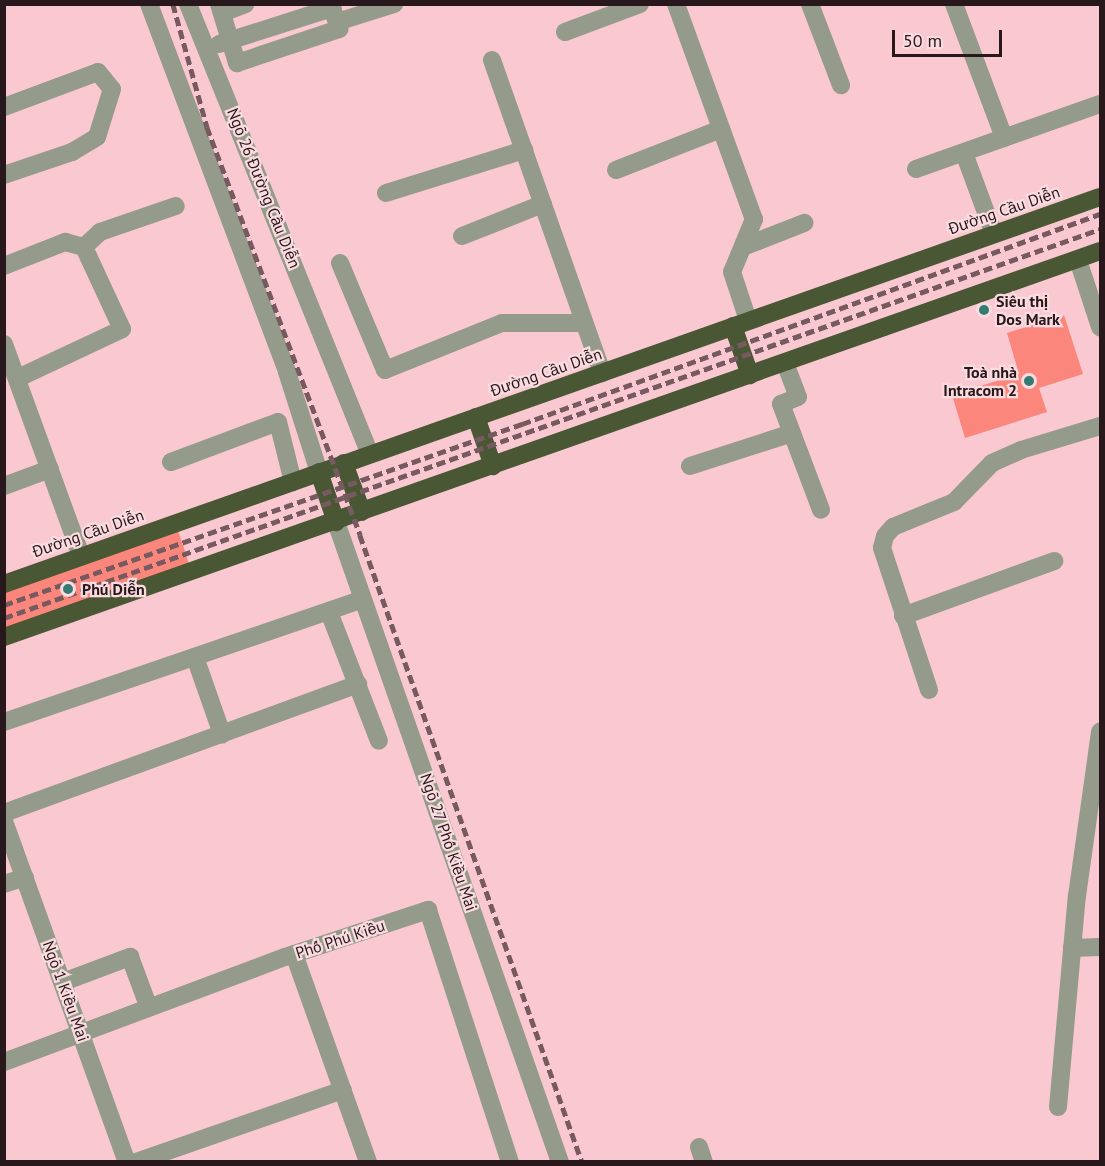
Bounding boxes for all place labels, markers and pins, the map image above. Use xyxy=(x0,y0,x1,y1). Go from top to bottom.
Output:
place label: Siêu thị Dos Mark xyxy=(996,291,1060,329)
marker: Siêu thị Dos Mark xyxy=(977,303,991,317)
place label: Toà nhà Intracom 2 xyxy=(943,362,1017,400)
marker: Toà nhà Intracom 2 xyxy=(1022,374,1036,388)
place label: Phú Diễn xyxy=(82,579,145,599)
marker: Phú Diễn xyxy=(59,580,77,598)

